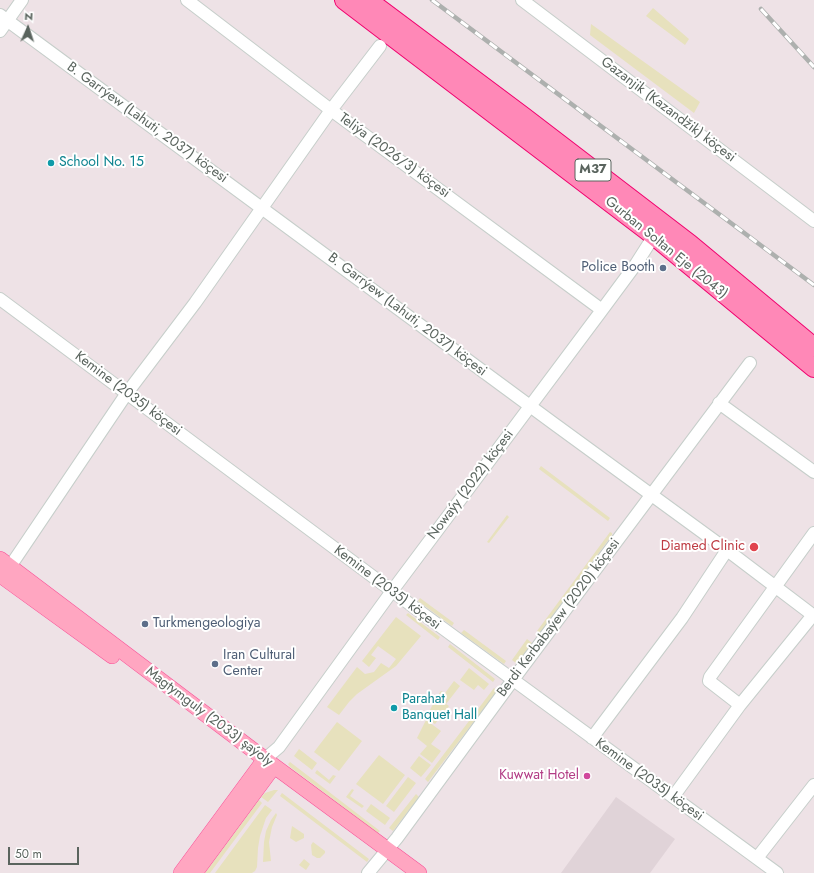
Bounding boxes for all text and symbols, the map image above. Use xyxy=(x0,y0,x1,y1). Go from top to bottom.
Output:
north arrow xyxy=(8,8,48,48)
text: N xyxy=(24,8,33,24)
street label: Gazanjik (Kazandžik) köçesi xyxy=(597,54,739,166)
street label: B. Garrýew (Lahuti, 2037) köçesi xyxy=(63,59,231,187)
street label: Teliýa (2026/3) köçesi xyxy=(335,110,453,202)
place label: School No. 15 xyxy=(59,155,144,171)
marker: School No. 15 xyxy=(46,158,56,168)
road number: M37 xyxy=(575,159,611,181)
street label: Gurban Soltan Eje (2043) xyxy=(601,193,731,303)
street label: B. Garrýew (Lahuti, 2037) köçesi xyxy=(324,250,490,380)
place label: Police Booth xyxy=(581,260,655,276)
marker: Police Booth xyxy=(658,263,668,273)
street label: Kemine (2035) köçesi xyxy=(71,348,185,440)
street label: Nowaýy (2022) köçesi xyxy=(424,427,518,543)
street label: Berdi Kerbabaýew (2020) köçesi xyxy=(494,536,624,700)
place label: Diamed Clinic xyxy=(661,539,745,555)
marker: Diamed Clinic xyxy=(748,541,760,553)
street label: Kemine (2035) köçesi xyxy=(330,542,444,634)
place label: Turkmengeologiya xyxy=(153,616,260,632)
marker: Turkmengeologiya xyxy=(140,619,150,629)
place label: Iran Cultural Center xyxy=(223,648,295,680)
marker: Iran Cultural Center xyxy=(210,659,220,669)
street label: Magtymguly (2033) şaýoly xyxy=(142,664,276,770)
place label: Parahat Banquet Hall xyxy=(402,692,477,724)
marker: Parahat Banquet Hall xyxy=(389,703,399,713)
street label: Kemine (2035) köçesi xyxy=(592,735,706,825)
place label: Kuwwat Hotel xyxy=(499,768,579,784)
marker: Kuwwat Hotel xyxy=(582,771,592,781)
scale bar xyxy=(10,839,81,865)
text: 50 m xyxy=(15,845,42,863)

